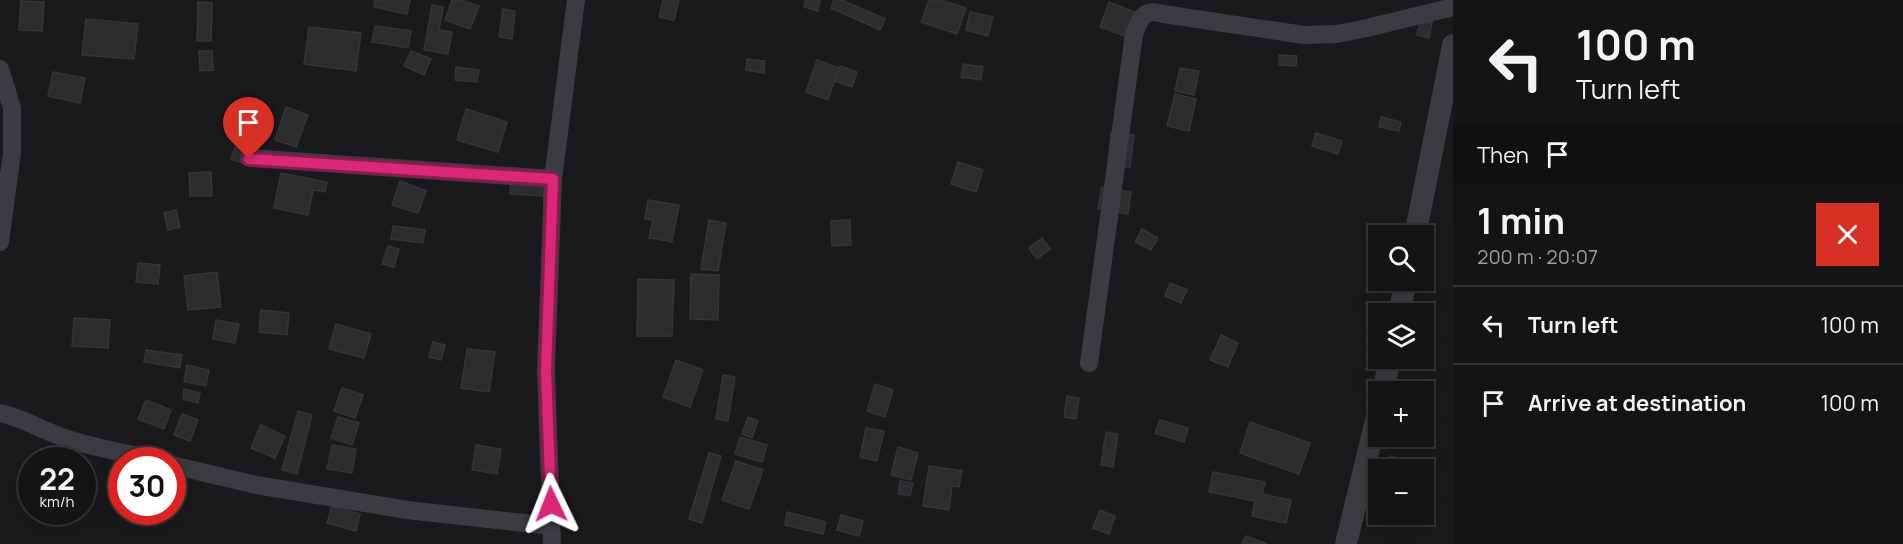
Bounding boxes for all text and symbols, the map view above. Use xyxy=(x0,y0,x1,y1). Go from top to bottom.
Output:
text: 100 m xyxy=(1576,15,1696,73)
icon: left xyxy=(1477,24,1555,102)
text: Turn left xyxy=(1576,70,1680,107)
pin xyxy=(223,97,274,159)
icon: arrive xyxy=(232,106,265,139)
icon: arrive xyxy=(1541,138,1574,171)
text: Then xyxy=(1477,140,1529,170)
text: 1 min xyxy=(1477,196,1565,245)
button: close xyxy=(1816,203,1879,266)
map controls xyxy=(1368,225,1434,525)
button: search xyxy=(1368,225,1434,291)
text: 200 m · 20:07 xyxy=(1477,243,1598,270)
button: layers xyxy=(1368,303,1434,369)
icon: left xyxy=(1477,309,1510,342)
text: Turn left xyxy=(1528,310,1618,340)
text: 100 m xyxy=(1821,310,1879,340)
button: + xyxy=(1368,381,1434,447)
icon: arrive xyxy=(1477,387,1510,420)
text: Arrive at destination xyxy=(1528,388,1746,418)
text: 100 m xyxy=(1821,388,1879,418)
speed limit sign: 30 xyxy=(108,447,186,525)
text: 22 xyxy=(39,458,75,499)
button: − xyxy=(1368,459,1434,525)
position arrow xyxy=(519,472,583,536)
text: km/h xyxy=(40,491,74,512)

